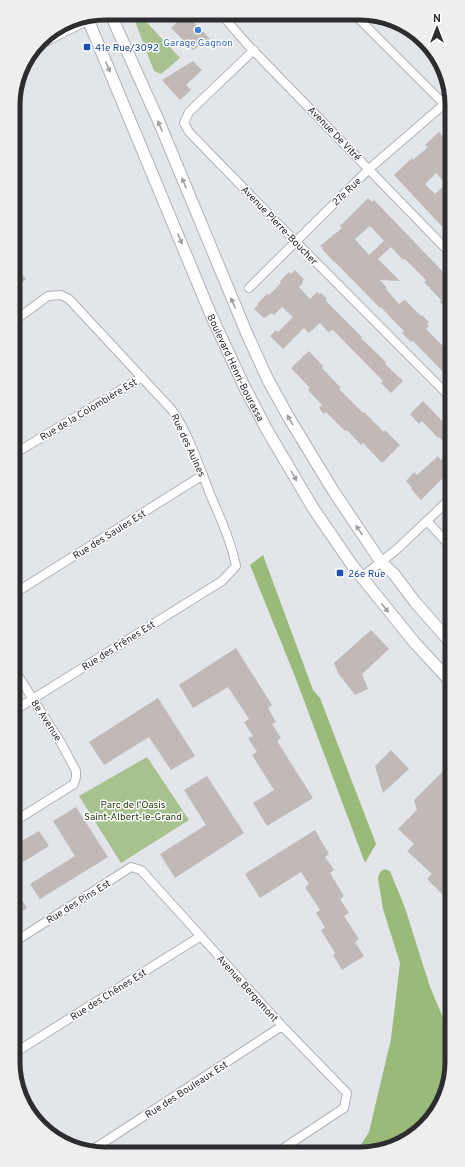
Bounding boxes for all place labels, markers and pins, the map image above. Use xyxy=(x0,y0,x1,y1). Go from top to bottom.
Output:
marker: Garage Gagnon xyxy=(193,25,203,35)
place label: Garage Gagnon xyxy=(163,37,233,50)
marker: 41e Rue/3092 xyxy=(82,42,92,52)
place label: 41e Rue/3092 xyxy=(95,42,159,55)
marker: 26e Rue xyxy=(335,568,345,578)
place label: 26e Rue xyxy=(348,568,385,581)

